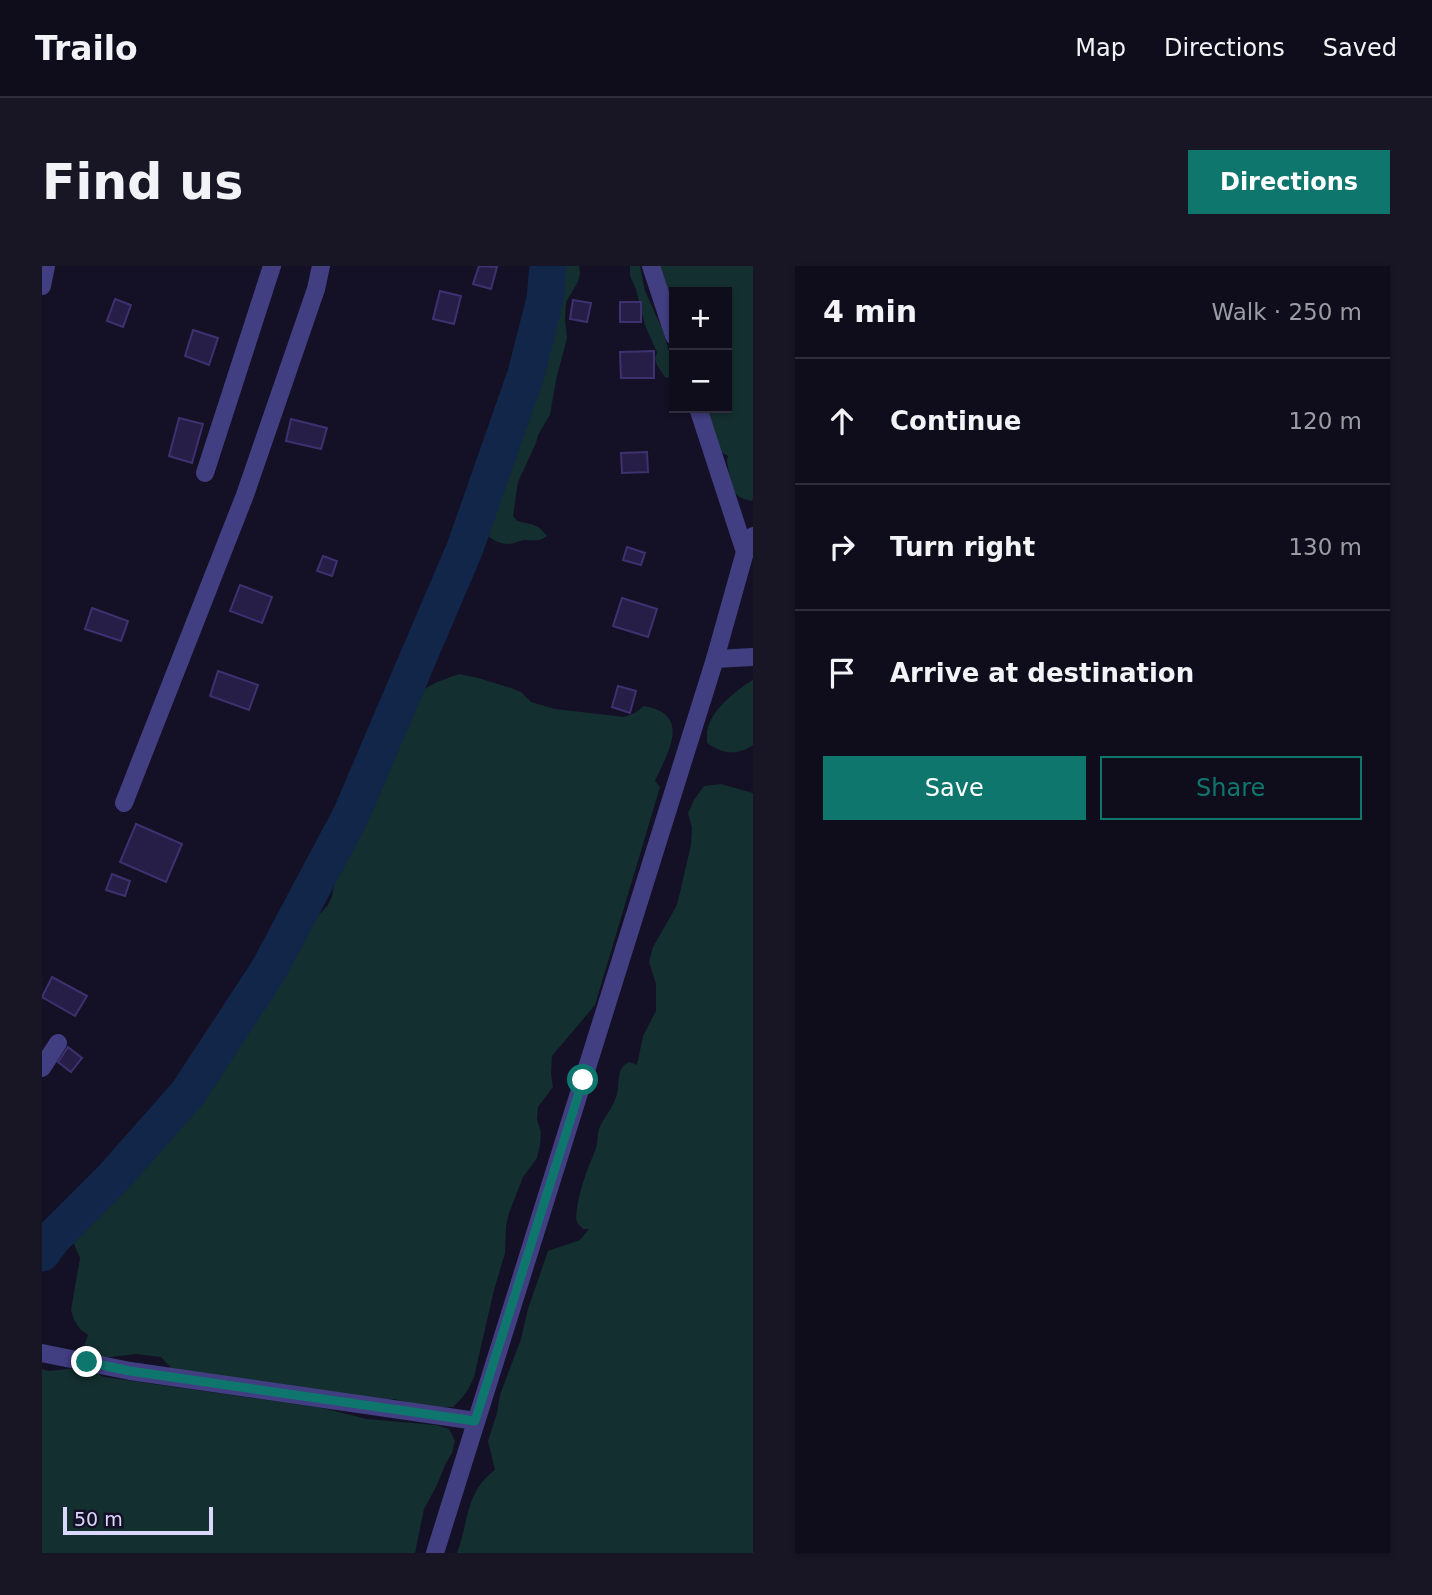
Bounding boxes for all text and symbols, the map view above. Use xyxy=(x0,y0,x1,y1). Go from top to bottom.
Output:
text: Trailo xyxy=(35,29,138,68)
text: Map xyxy=(1075,34,1126,62)
text: Directions xyxy=(1164,34,1285,62)
text: Saved xyxy=(1323,34,1397,62)
button: Directions xyxy=(1188,150,1390,214)
text: Find us xyxy=(42,154,243,211)
map controls xyxy=(669,287,732,413)
button: + xyxy=(669,287,732,350)
text: 4 min xyxy=(823,294,917,329)
text: Walk · 250 m xyxy=(1211,299,1362,325)
button: − xyxy=(669,350,732,413)
icon: ahead xyxy=(823,402,861,440)
text: Continue xyxy=(890,406,1021,436)
text: 120 m xyxy=(1288,408,1362,434)
icon: right xyxy=(823,528,861,566)
text: Turn right xyxy=(890,532,1035,562)
text: 130 m xyxy=(1288,534,1362,560)
icon: arrive xyxy=(823,654,861,692)
text: Arrive at destination xyxy=(890,658,1194,688)
button: Save xyxy=(823,756,1086,820)
button: Share xyxy=(1100,756,1362,820)
route start xyxy=(567,1064,598,1095)
route end xyxy=(71,1346,102,1377)
scale bar xyxy=(63,1504,214,1536)
text: 50 m xyxy=(74,1508,123,1530)

